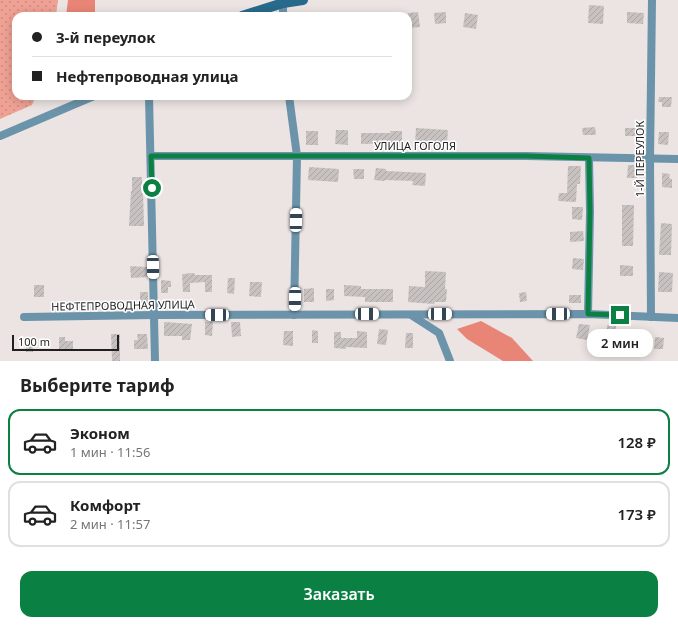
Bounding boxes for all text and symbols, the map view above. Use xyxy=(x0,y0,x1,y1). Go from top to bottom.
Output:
text: 3-й переулок xyxy=(56,27,155,47)
text: Нефтепроводная улица xyxy=(56,66,238,86)
street label: 1-Й ПЕРЕУЛОК xyxy=(632,121,647,197)
street label: УЛИЦА ГОГОЛЯ xyxy=(374,138,456,153)
route start xyxy=(143,179,161,197)
car xyxy=(290,208,302,232)
car xyxy=(147,255,159,279)
car xyxy=(289,287,301,311)
street label: НЕФТЕПРОВОДНАЯ УЛИЦА xyxy=(51,296,196,314)
route end xyxy=(611,306,629,324)
car xyxy=(355,308,379,320)
car xyxy=(428,308,452,320)
car xyxy=(546,308,570,320)
car xyxy=(205,309,229,321)
callout: 2 мин xyxy=(587,329,653,357)
scale bar xyxy=(12,333,119,352)
text: 100 m xyxy=(18,334,50,349)
text: 2 мин xyxy=(601,334,639,352)
text: Выберите тариф xyxy=(20,373,175,397)
text: Эконом xyxy=(70,423,130,443)
icon: car xyxy=(22,424,58,460)
text: 128 ₽ xyxy=(617,432,656,452)
text: 1 мин · 11:56 xyxy=(70,443,150,461)
text: Комфорт xyxy=(70,495,140,515)
icon: car xyxy=(22,496,58,532)
text: 173 ₽ xyxy=(617,504,656,524)
text: 2 мин · 11:57 xyxy=(70,515,150,533)
button: Заказать xyxy=(20,571,658,617)

